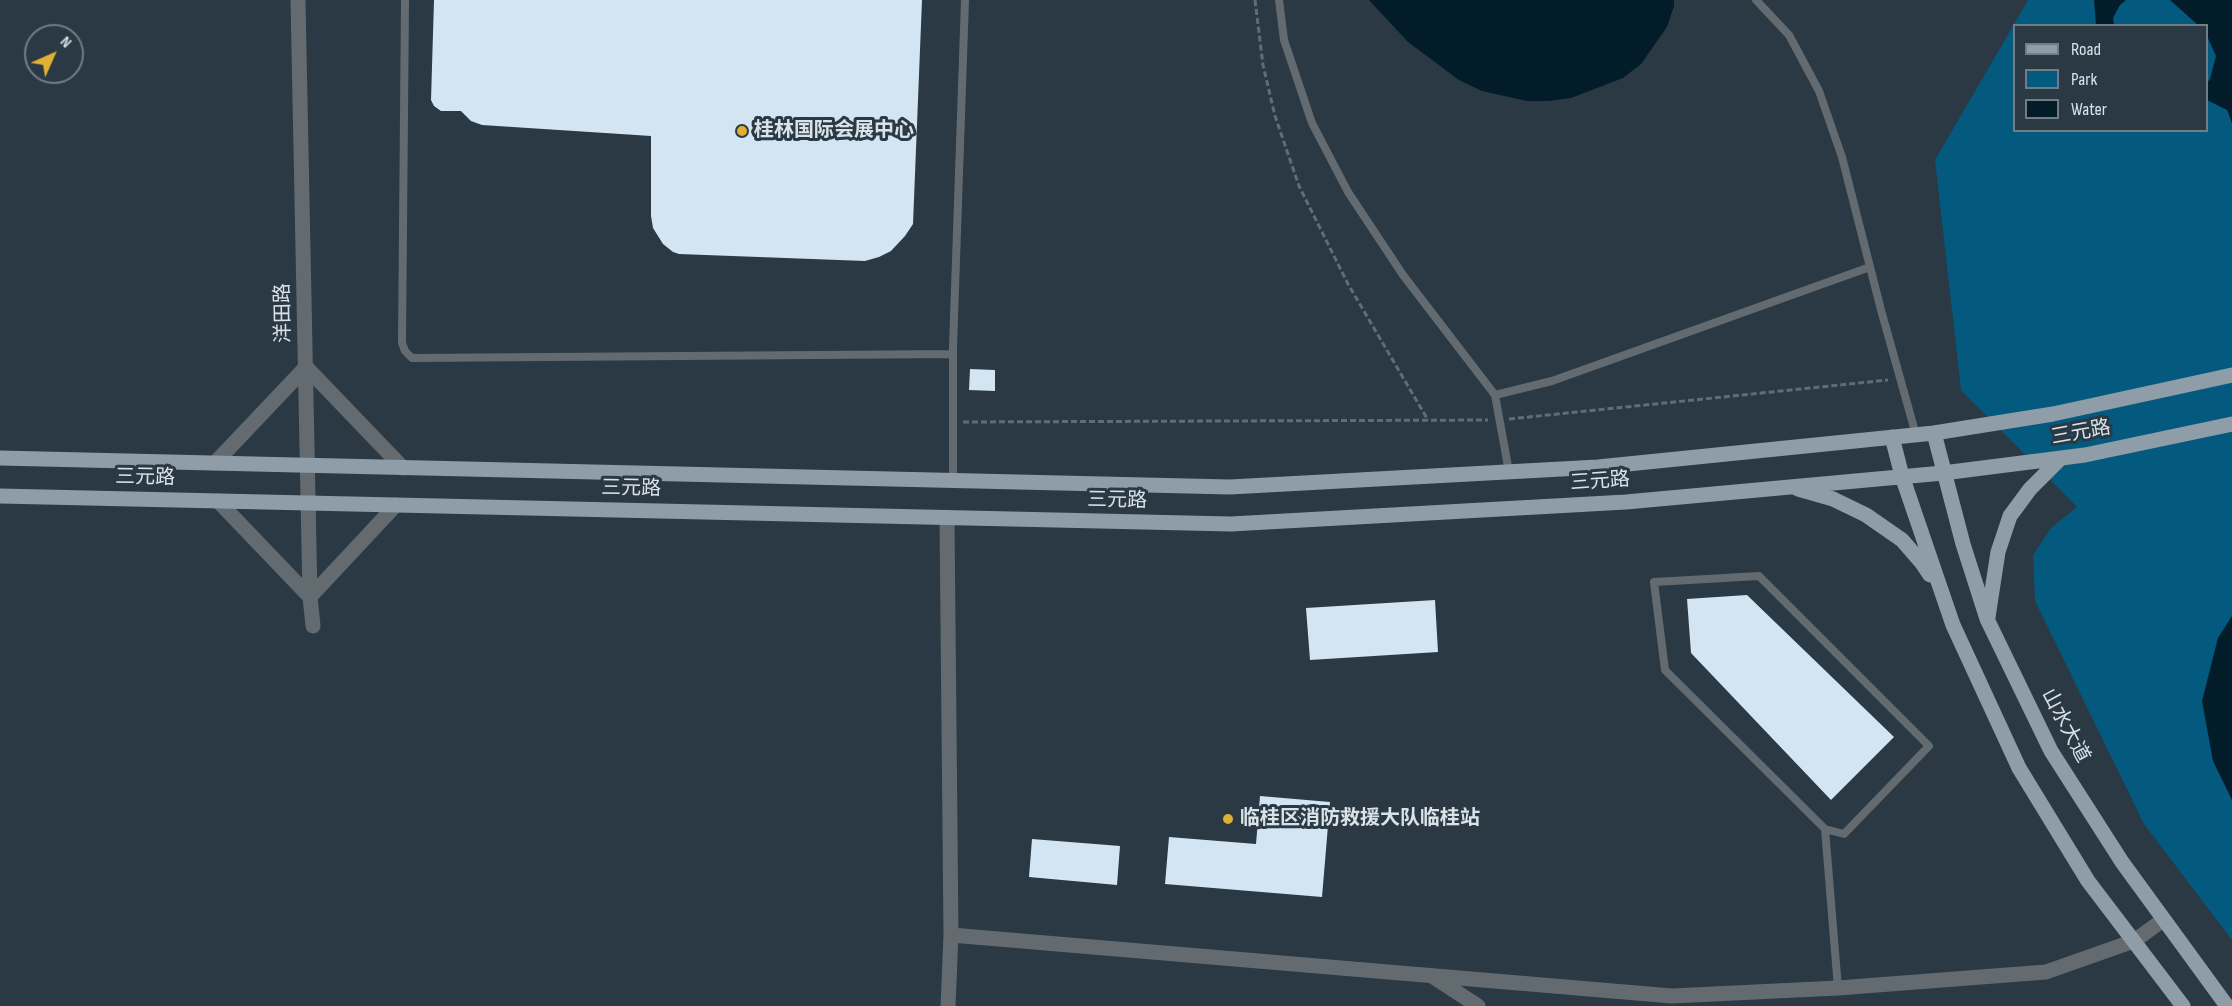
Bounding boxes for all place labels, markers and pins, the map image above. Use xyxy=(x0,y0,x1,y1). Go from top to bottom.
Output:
place label: 桂林国际会展中心 xyxy=(754,119,914,143)
marker: 桂林国际会展中心 xyxy=(735,124,749,138)
place label: 临桂区消防救援大队临桂站 xyxy=(1240,807,1480,831)
marker: 临桂区消防救援大队临桂站 xyxy=(1221,812,1235,826)

